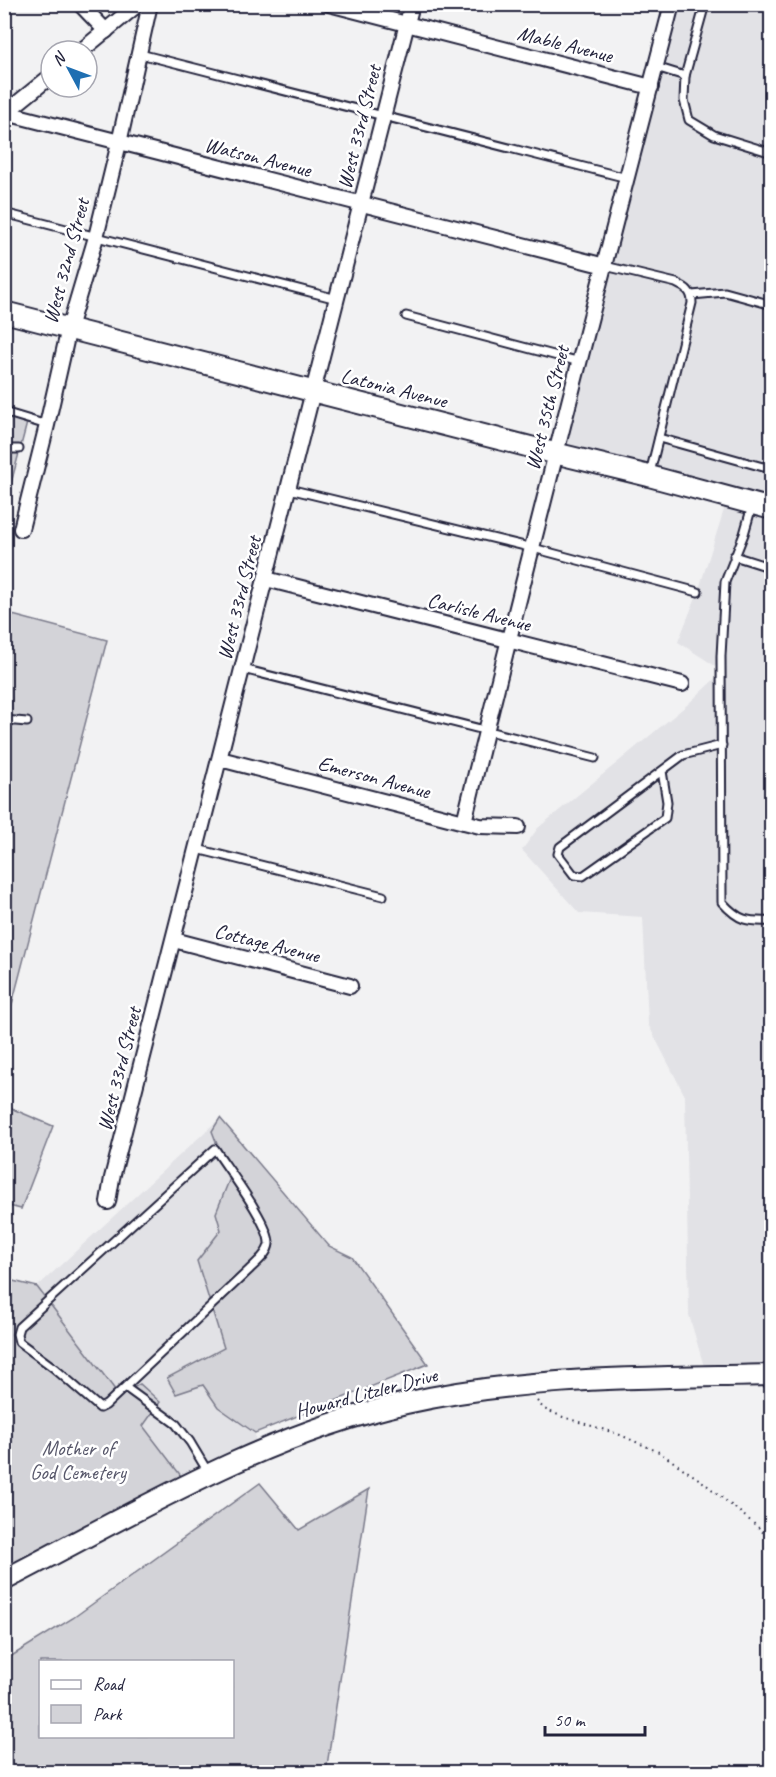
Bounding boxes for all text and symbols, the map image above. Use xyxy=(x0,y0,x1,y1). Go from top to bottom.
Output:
street label: Mable Avenue xyxy=(515,20,616,69)
north arrow xyxy=(39,39,99,99)
text: N xyxy=(48,47,71,70)
street label: West 33rd Street xyxy=(331,61,387,192)
street label: Watson Avenue xyxy=(202,131,315,183)
street label: West 32nd Street xyxy=(37,194,96,326)
street label: West 35th Street xyxy=(519,341,575,473)
street label: Latonia Avenue xyxy=(338,362,452,414)
street label: West 33rd Street xyxy=(211,532,267,663)
street label: Carlisle Avenue xyxy=(425,587,534,638)
street label: Emerson Avenue xyxy=(315,750,434,805)
street label: Cottage Avenue xyxy=(212,917,323,969)
street label: West 33rd Street xyxy=(91,1003,147,1134)
street label: Howard Litzler Drive xyxy=(292,1361,441,1424)
park label: Mother of God Cemetery xyxy=(30,1435,128,1485)
legend xyxy=(39,1660,234,1738)
text: Road xyxy=(93,1673,126,1695)
scale bar xyxy=(545,1699,646,1737)
text: Park xyxy=(93,1703,123,1725)
text: 50 m xyxy=(554,1709,587,1731)

